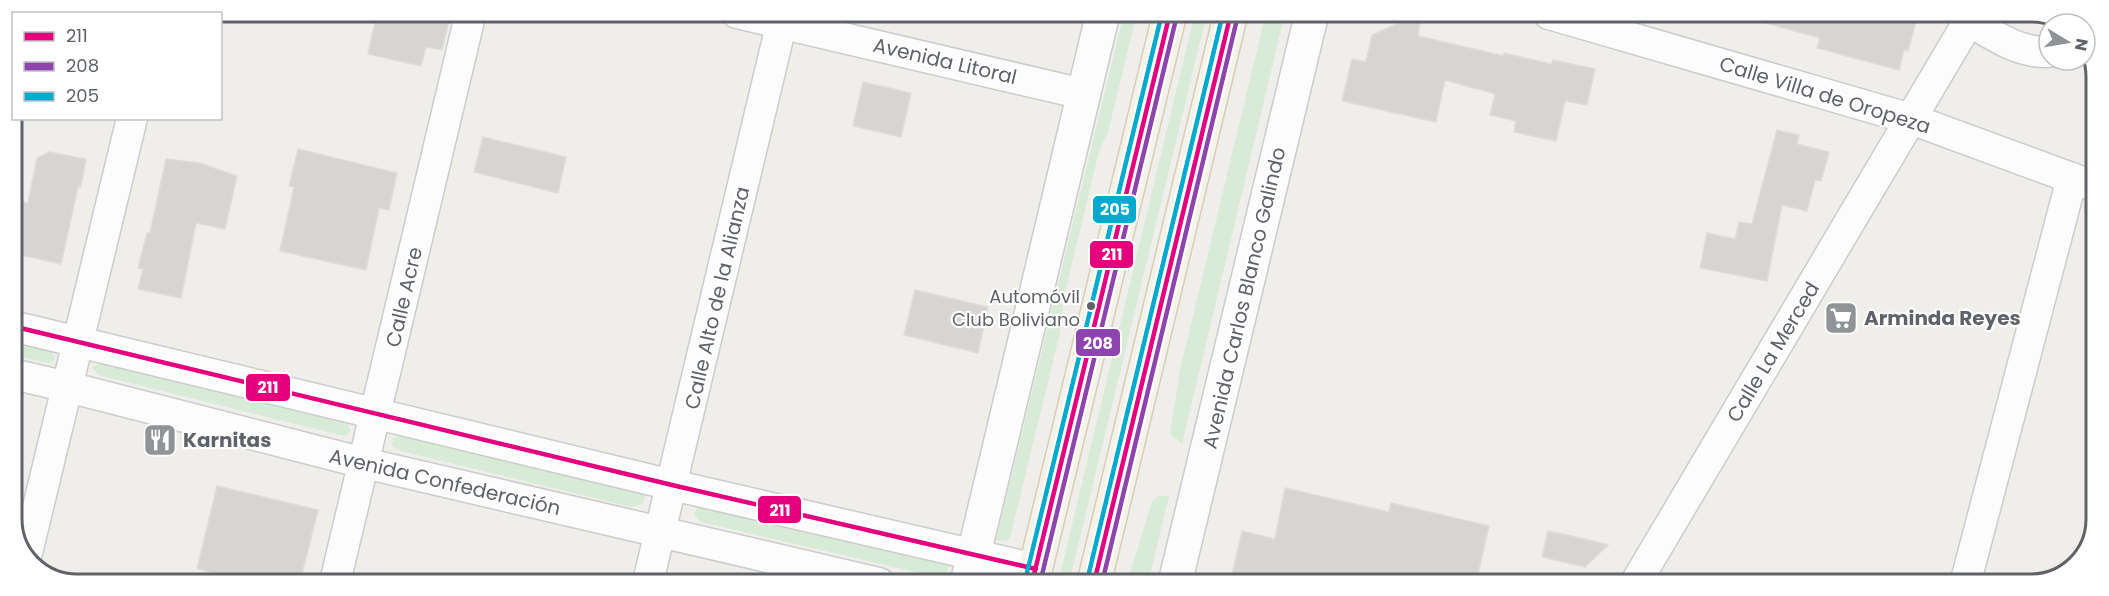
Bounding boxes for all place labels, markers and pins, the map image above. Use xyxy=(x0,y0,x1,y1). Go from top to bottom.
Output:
place label: Automóvil Club Boliviano xyxy=(952,284,1080,332)
marker: Automóvil Club Boliviano xyxy=(1085,300,1097,312)
supermarket icon: Arminda Reyes xyxy=(1823,300,1859,336)
place label: Arminda Reyes xyxy=(1864,304,2021,332)
restaurant icon: Karnitas xyxy=(142,422,178,458)
place label: Karnitas xyxy=(183,426,271,454)

